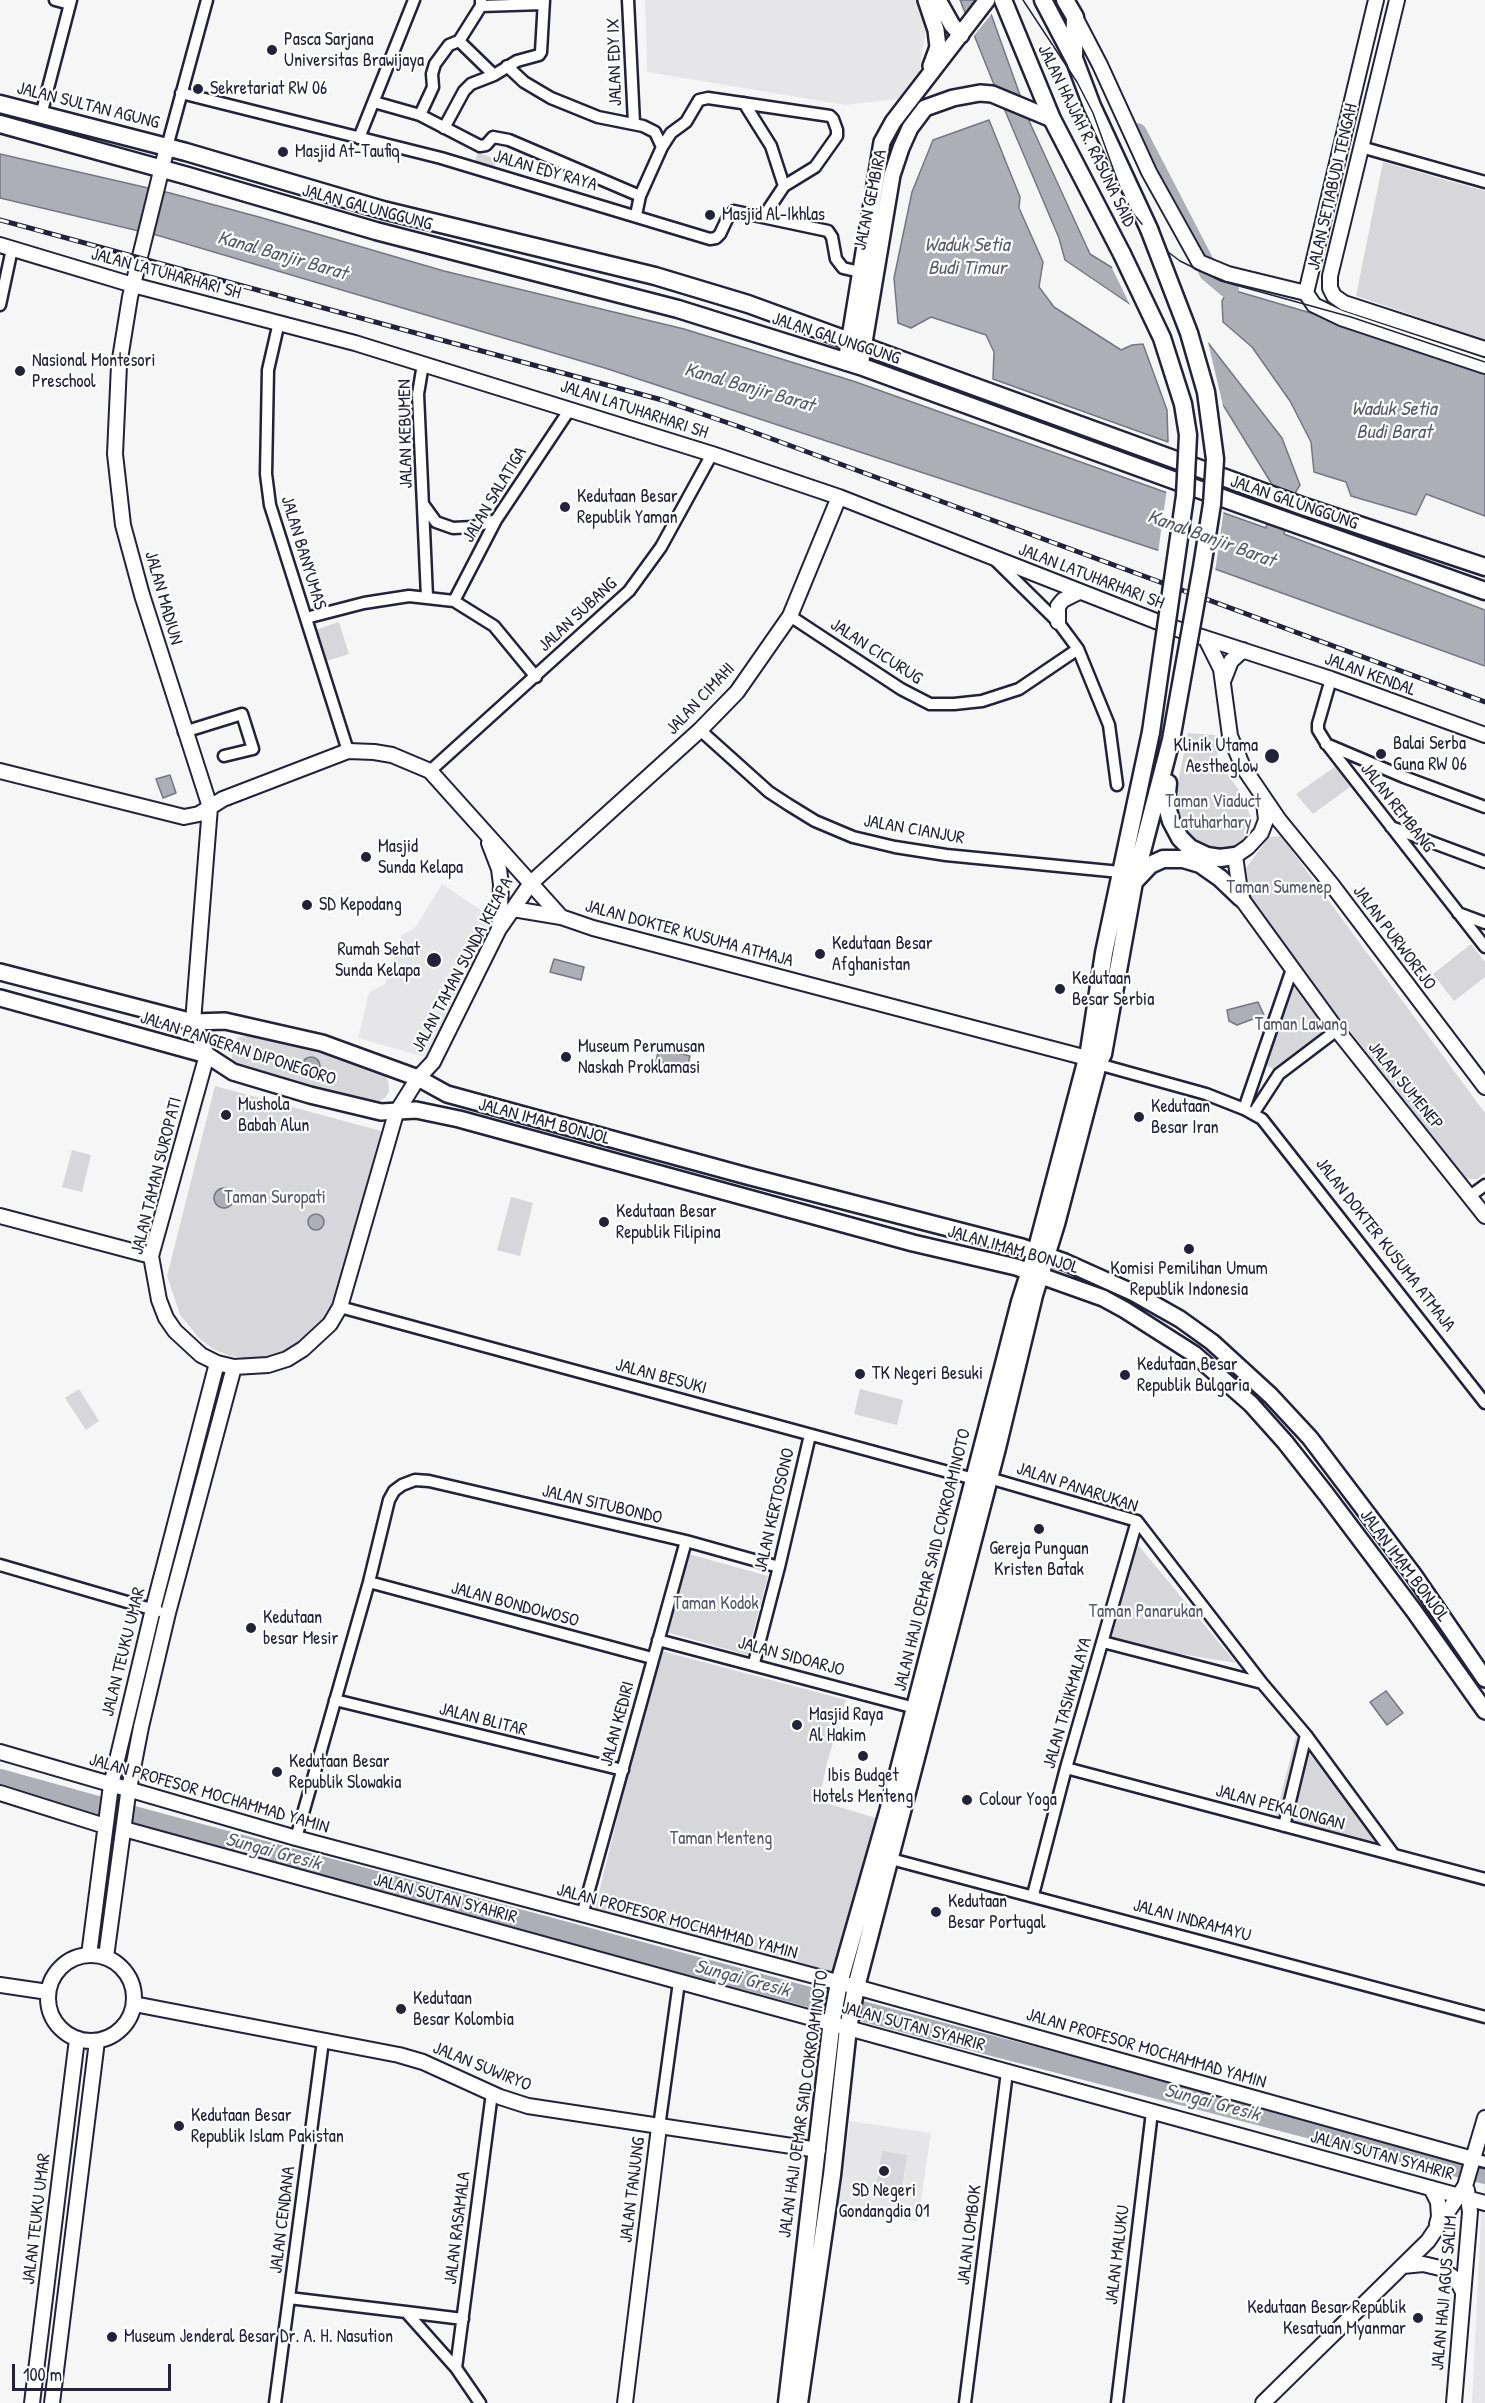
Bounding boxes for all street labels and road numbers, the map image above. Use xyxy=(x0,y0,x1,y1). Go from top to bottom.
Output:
street label: JALAN EDY IX xyxy=(603,18,627,106)
street label: JALAN HAJJAH R. RASUNA SAID xyxy=(1032,41,1140,231)
street label: JALAN SULTAN AGUNG xyxy=(15,78,161,134)
street label: JALAN SETIABUDI TENGAH xyxy=(1303,102,1363,272)
street label: JALAN EDY RAYA xyxy=(491,146,599,196)
street label: JALAN GEMBIRA xyxy=(850,148,892,252)
street label: JALAN GALUNGGUNG xyxy=(300,180,434,236)
street label: JALAN LATUHARHARI SH xyxy=(89,244,243,304)
street label: JALAN GALUNGGUNG xyxy=(769,308,903,370)
street label: JALAN LATUHARHARI SH xyxy=(557,376,711,444)
street label: JALAN KEBUMEN xyxy=(394,379,418,489)
street label: JALAN SALATIGA xyxy=(458,443,532,547)
street label: JALAN GALUNGGUNG xyxy=(1227,471,1361,535)
street label: JALAN BANYUMAS xyxy=(275,494,331,612)
street label: JALAN LATUHARHARI SH xyxy=(1015,539,1167,615)
street label: JALAN MADIUN xyxy=(139,549,187,647)
street label: JALAN SUBANG xyxy=(534,573,622,657)
street label: JALAN CICURUG xyxy=(826,614,926,690)
street label: JALAN KENDAL xyxy=(1321,649,1419,701)
street label: JALAN CIMAHI xyxy=(662,658,740,740)
street label: JALAN REMBANG xyxy=(1355,759,1439,857)
street label: JALAN CIANJUR xyxy=(862,811,966,849)
street label: JALAN TAMAN SUNDA KELAPA xyxy=(408,874,518,1056)
street label: JALAN PURWOREJO xyxy=(1348,881,1440,995)
street label: JALAN DOKTER KUSUMA ATMAJA xyxy=(583,896,795,972)
street label: JALAN PANGERAN DIPONEGORO xyxy=(137,1007,339,1091)
street label: JALAN SUMENEP xyxy=(1363,1037,1447,1135)
street label: JALAN IMAM BONJOL xyxy=(476,1094,612,1150)
street label: JALAN TAMAN SUROPATI xyxy=(127,1095,187,1257)
street label: JALAN DOKTER KUSUMA ATMAJA xyxy=(1310,1154,1460,1336)
street label: JALAN IMAM BONJOL xyxy=(945,1221,1081,1279)
street label: JALAN BESUKI xyxy=(613,1354,709,1400)
street label: JALAN HAJI OEMAR SAID COKROAMINOTO xyxy=(890,1426,976,1694)
street label: JALAN KERTOSONO xyxy=(750,1446,800,1574)
street label: JALAN PANARUKAN xyxy=(1014,1458,1140,1518)
street label: JALAN SITUBONDO xyxy=(540,1481,664,1529)
street label: JALAN IMAM BONJOL xyxy=(1355,1505,1453,1627)
street label: JALAN BONDOWOSO xyxy=(449,1578,581,1632)
street label: JALAN TEUKU UMAR xyxy=(98,1585,150,1719)
street label: JALAN SIDOARJO xyxy=(735,1632,847,1682)
street label: JALAN TASIKMALAYA xyxy=(1039,1635,1097,1771)
street label: JALAN KEDIRI xyxy=(596,1679,640,1769)
street label: JALAN BLITAR xyxy=(437,1699,529,1741)
street label: JALAN PROFESOR MOCHAMMAD YAMIN xyxy=(86,1749,332,1839)
street label: JALAN PEKALONGAN xyxy=(1213,1780,1347,1836)
street label: JALAN SUTAN SYAHRIR xyxy=(371,1869,519,1929)
street label: JALAN PROFESOR MOCHAMMAD YAMIN xyxy=(554,1879,800,1965)
street label: JALAN INDRAMAYU xyxy=(1131,1895,1253,1947)
street label: JALAN HAJI OEMAR SAID COKROAMINOTO xyxy=(775,1969,833,2239)
street label: JALAN SUTAN SYAHRIR xyxy=(839,1997,987,2057)
street label: JALAN PROFESOR MOCHAMMAD YAMIN xyxy=(1023,2004,1269,2094)
street label: JALAN SUWIRYO xyxy=(430,2037,534,2097)
street label: JALAN SUTAN SYAHRIR xyxy=(1308,2126,1456,2186)
street label: JALAN TANJUNG xyxy=(616,2136,650,2244)
street label: JALAN TEUKU UMAR xyxy=(18,2152,56,2286)
street label: JALAN CENDANA xyxy=(266,2165,300,2275)
street label: JALAN RASAMALA xyxy=(440,2170,476,2286)
street label: JALAN LOMBOK xyxy=(953,2184,987,2286)
street label: JALAN MALUKU xyxy=(1101,2204,1135,2306)
street label: JALAN HAJI AGUS SALIM xyxy=(1427,2215,1463,2371)

